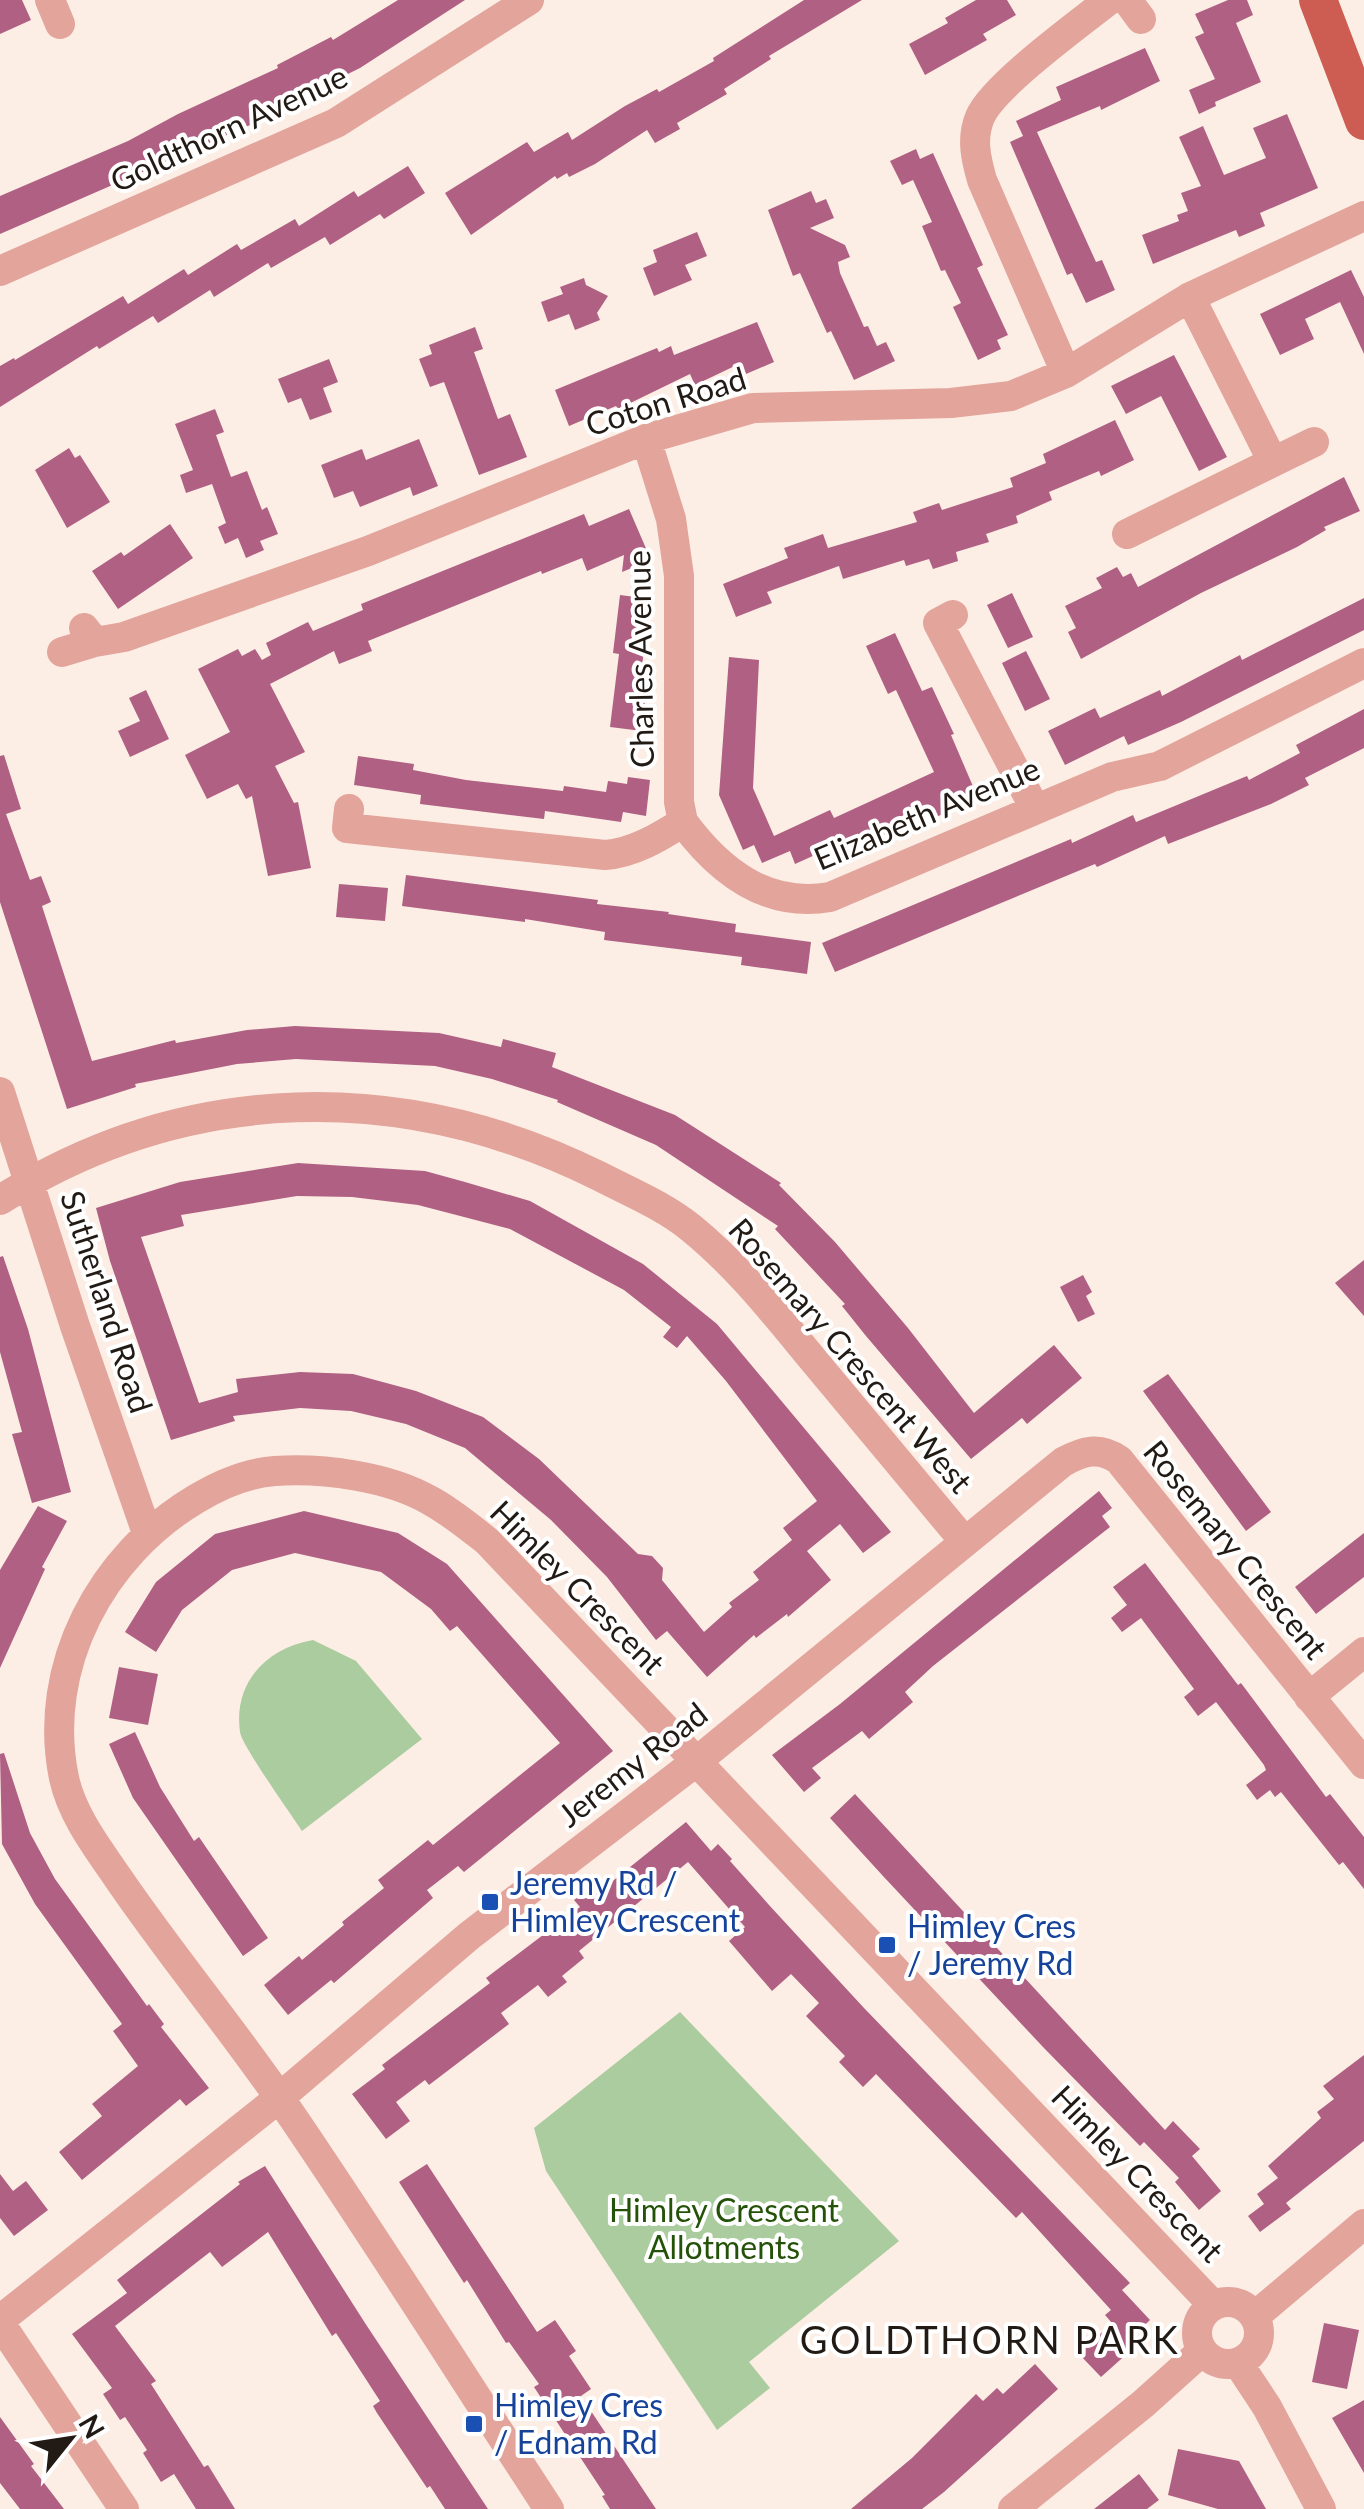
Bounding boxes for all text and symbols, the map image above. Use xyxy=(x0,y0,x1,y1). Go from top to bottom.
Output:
street label: Goldthorn Avenue xyxy=(104,56,353,200)
street label: Coton Road xyxy=(581,358,750,443)
street label: Charles Avenue xyxy=(618,550,661,768)
street label: Elizabeth Avenue xyxy=(808,748,1045,878)
street label: Sutherland Road xyxy=(53,1186,162,1417)
street label: Rosemary Crescent West xyxy=(721,1210,981,1501)
street label: Rosemary Crescent xyxy=(1136,1432,1337,1667)
street label: Himley Crescent xyxy=(483,1492,674,1682)
street label: Jeremy Road xyxy=(550,1693,714,1834)
place label: Jeremy Rd / Himley Crescent xyxy=(510,1863,741,1939)
marker: Jeremy Rd / Himley Crescent xyxy=(479,1891,501,1913)
place label: Himley Cres / Jeremy Rd xyxy=(907,1906,1076,1982)
marker: Himley Cres / Jeremy Rd xyxy=(876,1934,898,1956)
street label: Himley Crescent xyxy=(1044,2077,1232,2270)
park label: Himley Crescent Allotments xyxy=(609,2190,840,2266)
district label: GOLDTHORN PARK xyxy=(800,2316,1180,2362)
place label: Himley Cres / Ednam Rd xyxy=(494,2385,663,2461)
north arrow xyxy=(20,2389,120,2489)
text: N xyxy=(72,2408,113,2444)
marker: Himley Cres / Ednam Rd xyxy=(463,2413,485,2435)

